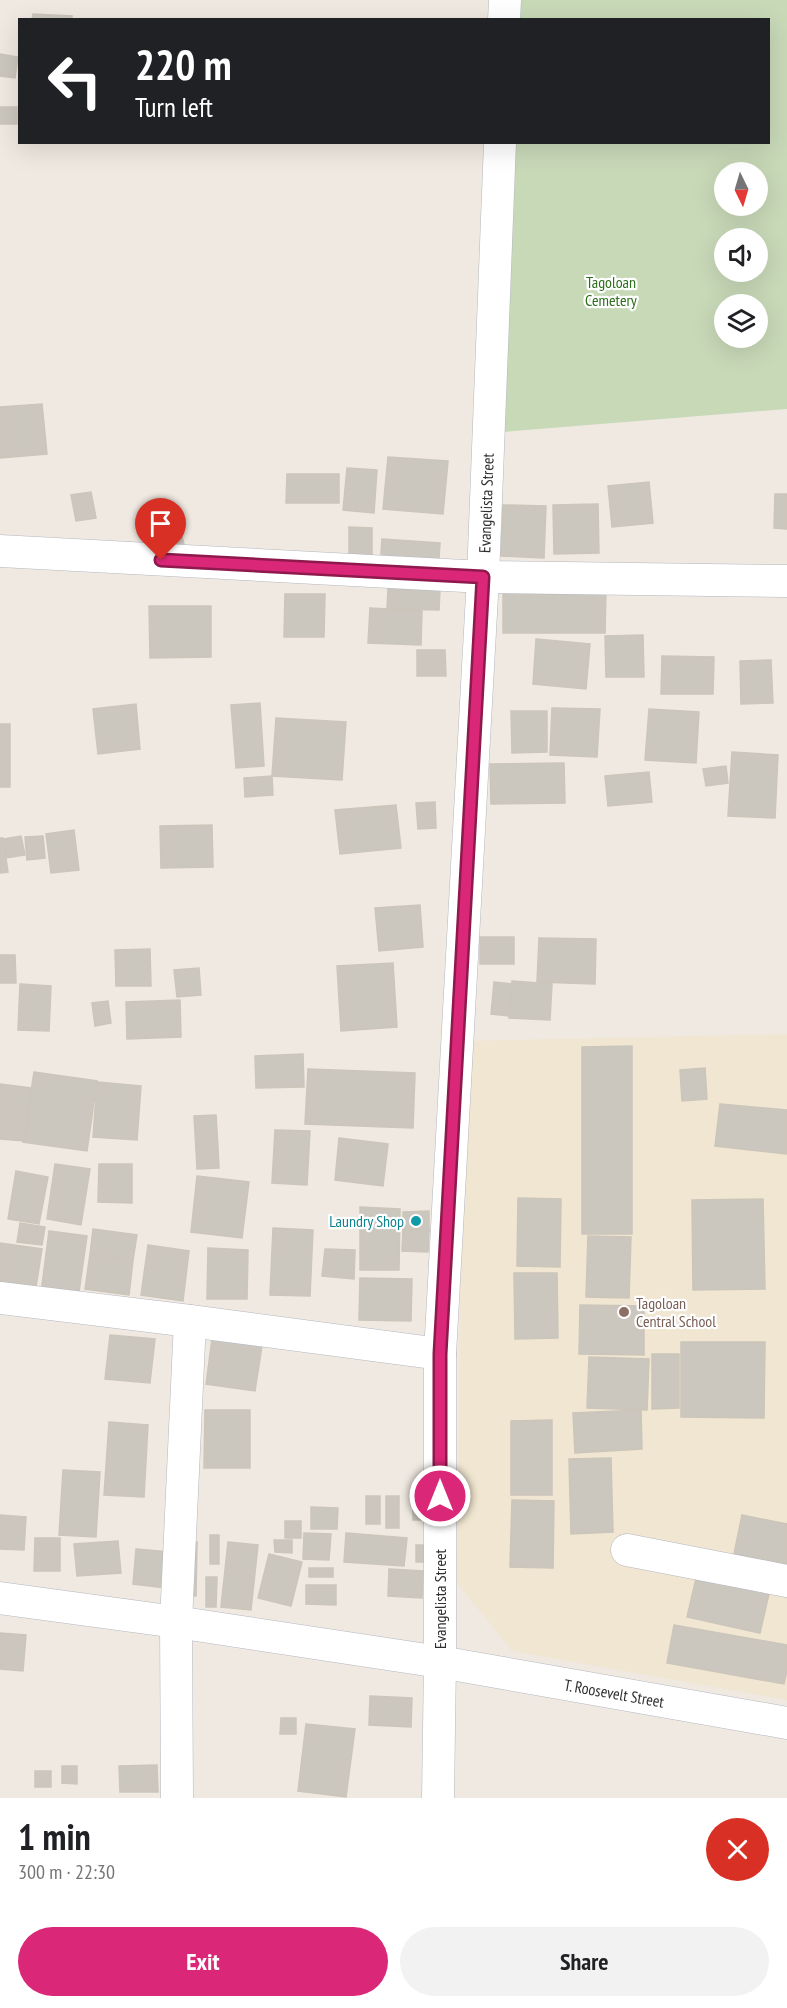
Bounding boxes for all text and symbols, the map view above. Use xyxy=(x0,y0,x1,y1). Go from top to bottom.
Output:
text: 220 m xyxy=(135,37,232,92)
icon: left xyxy=(36,42,114,120)
text: Turn left xyxy=(135,90,213,124)
north arrow xyxy=(714,162,768,216)
map controls xyxy=(714,162,768,348)
button: sound xyxy=(714,228,768,282)
park label: Tagoloan Cemetery xyxy=(585,272,637,310)
button: layers xyxy=(714,294,768,348)
street label: Evangelista Street xyxy=(474,452,498,553)
pin xyxy=(135,498,186,560)
icon: arrive xyxy=(144,507,177,540)
place label: Laundry Shop xyxy=(329,1211,404,1231)
marker: Laundry Shop xyxy=(409,1214,423,1228)
place label: Tagoloan Central School xyxy=(636,1293,716,1331)
marker: Tagoloan Central School xyxy=(617,1305,631,1319)
position arrow xyxy=(408,1464,472,1528)
street label: Evangelista Street xyxy=(430,1548,450,1649)
street label: T. Roosevelt Street xyxy=(562,1674,666,1712)
text: 1 min xyxy=(18,1813,91,1860)
button: close xyxy=(706,1818,769,1881)
text: 300 m · 22:30 xyxy=(18,1859,115,1885)
button: Exit xyxy=(18,1927,388,1996)
button: Share xyxy=(400,1927,769,1996)

